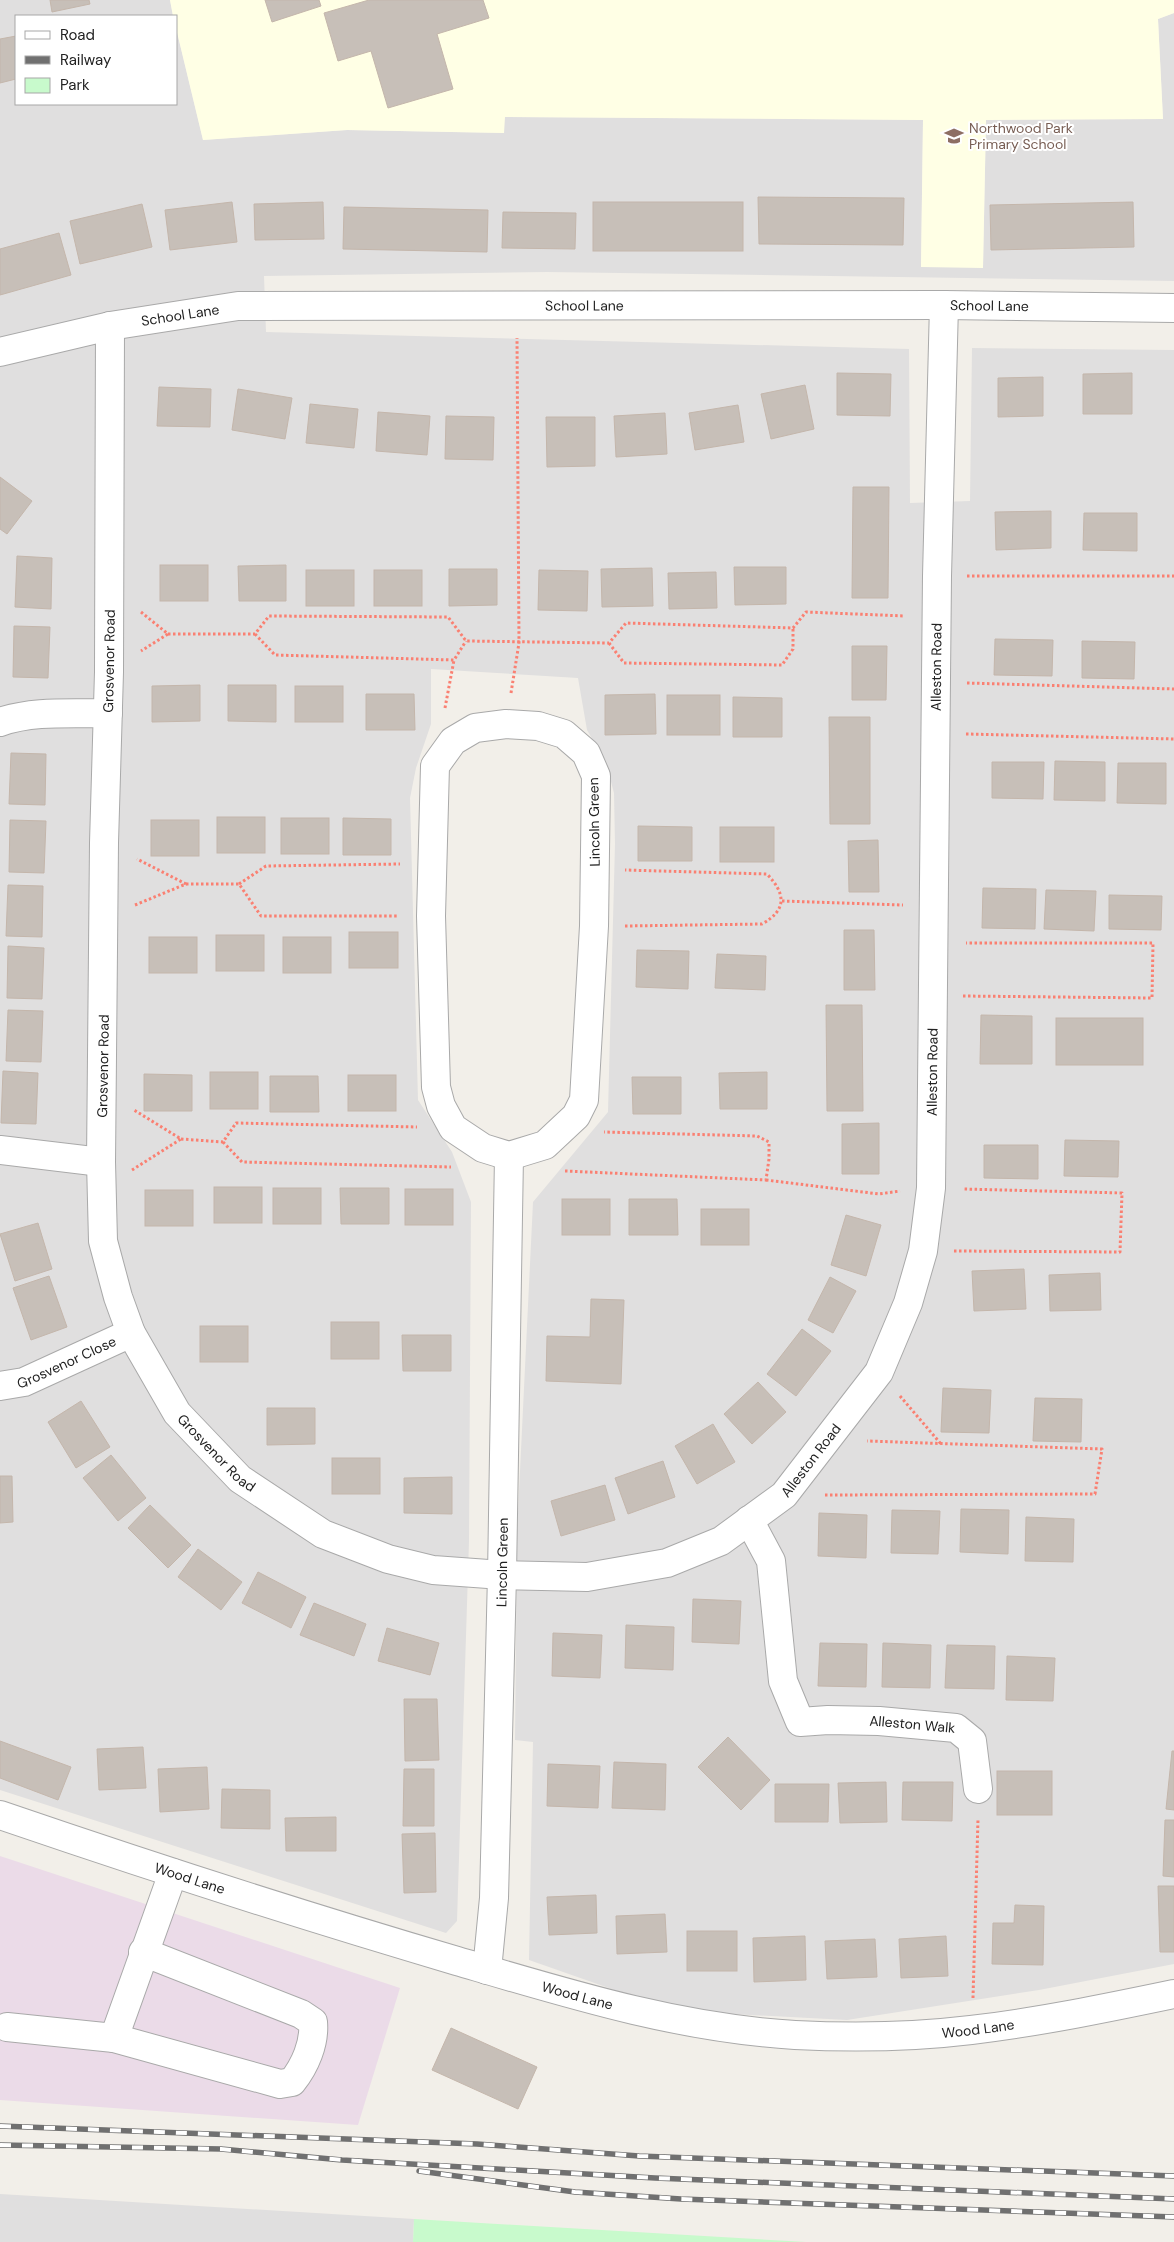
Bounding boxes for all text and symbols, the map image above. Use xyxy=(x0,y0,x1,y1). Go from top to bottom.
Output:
legend xyxy=(15,15,178,105)
text: Road xyxy=(60,25,95,45)
text: Railway xyxy=(60,50,112,70)
text: Park xyxy=(60,75,90,95)
place label: Northwood Park Primary School xyxy=(969,119,1073,153)
school or university icon: Northwood Park Primary School xyxy=(943,125,965,147)
street label: School Lane xyxy=(545,296,624,315)
street label: School Lane xyxy=(950,296,1029,315)
street label: School Lane xyxy=(140,300,220,330)
street label: Grosvenor Road xyxy=(99,609,119,713)
street label: Alleston Road xyxy=(927,623,946,711)
street label: Lincoln Green xyxy=(584,777,604,867)
street label: Grosvenor Road xyxy=(93,1014,113,1118)
street label: Alleston Road xyxy=(923,1028,942,1116)
street label: Grosvenor Close xyxy=(16,1332,119,1392)
street label: Grosvenor Road xyxy=(174,1410,259,1496)
street label: Alleston Road xyxy=(777,1420,845,1501)
street label: Lincoln Green xyxy=(492,1518,512,1607)
street label: Alleston Walk xyxy=(869,1712,956,1737)
street label: Wood Lane xyxy=(152,1858,227,1898)
street label: Wood Lane xyxy=(540,1977,615,2014)
street label: Wood Lane xyxy=(941,2015,1016,2042)

